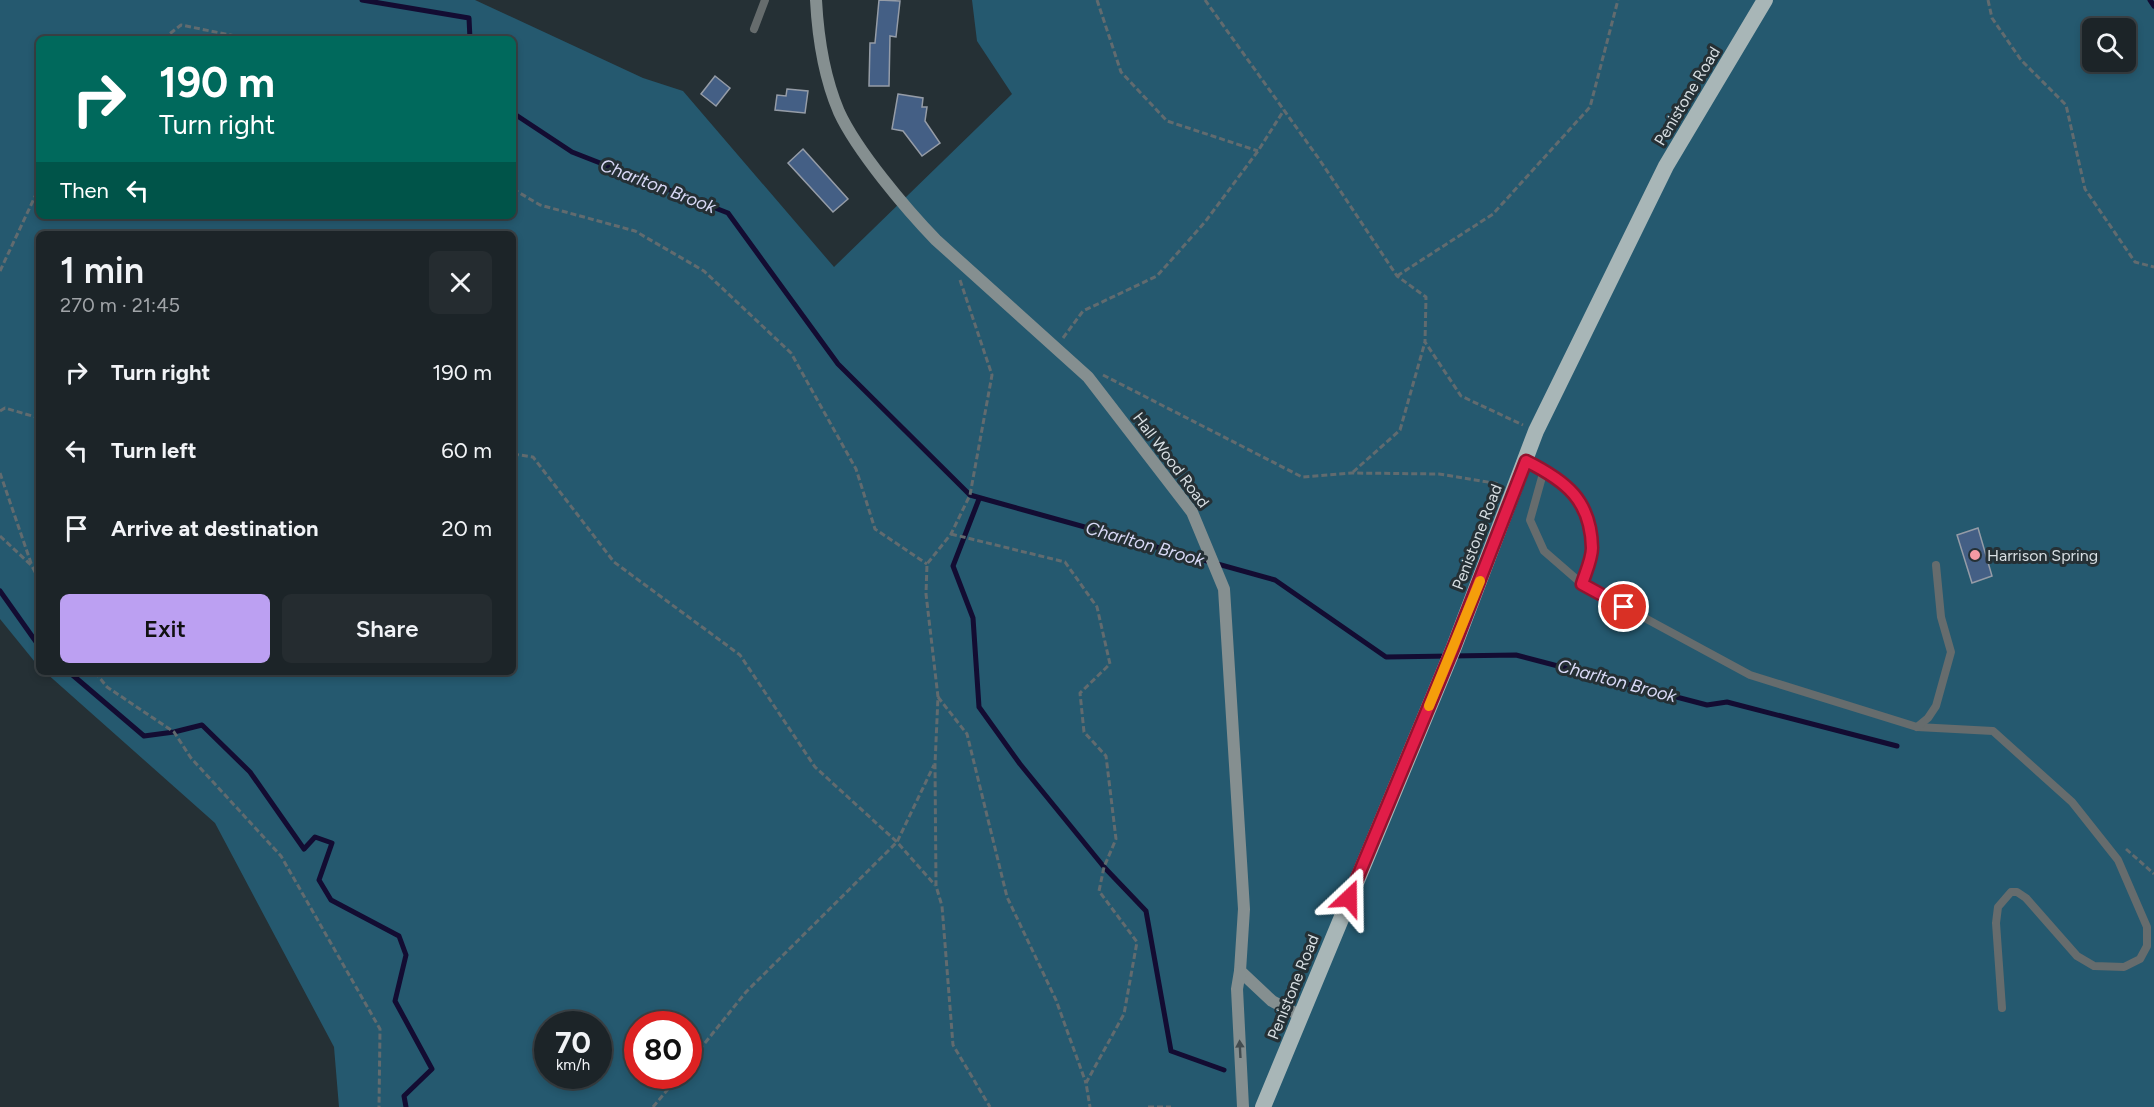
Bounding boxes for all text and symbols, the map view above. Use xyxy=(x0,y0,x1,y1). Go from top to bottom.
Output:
map controls xyxy=(2082,18,2136,72)
button: search xyxy=(2082,18,2136,72)
street label: Penistone Road xyxy=(1650,43,1724,149)
text: 190 m xyxy=(159,57,275,108)
icon: right xyxy=(60,60,138,138)
text: Turn right xyxy=(159,108,275,141)
water label: Charlton Brook xyxy=(597,154,720,219)
icon: left xyxy=(121,174,154,207)
text: Then xyxy=(60,177,109,204)
text: 1 min xyxy=(60,249,144,292)
button: close xyxy=(429,251,492,314)
text: 270 m · 21:45 xyxy=(60,293,180,317)
icon: right xyxy=(60,356,93,389)
text: Turn right xyxy=(111,359,210,386)
text: 190 m xyxy=(432,359,492,386)
street label: Hall Wood Road xyxy=(1129,409,1213,511)
icon: left xyxy=(60,434,93,467)
text: Turn left xyxy=(111,437,197,464)
text: 60 m xyxy=(441,437,492,464)
street label: Penistone Road xyxy=(1448,481,1506,593)
icon: arrive xyxy=(60,512,93,545)
text: Arrive at destination xyxy=(111,515,319,542)
text: 20 m xyxy=(441,515,492,542)
water label: Charlton Brook xyxy=(1083,517,1208,572)
place label: Harrison Spring xyxy=(1987,546,2098,565)
marker: Harrison Spring xyxy=(1968,548,1982,562)
pin xyxy=(1598,581,1649,632)
icon: arrive xyxy=(1607,590,1640,623)
button: Exit xyxy=(60,594,270,663)
button: Share xyxy=(282,594,492,663)
water label: Charlton Brook xyxy=(1555,655,1680,708)
position arrow xyxy=(1317,866,1381,930)
street label: Penistone Road xyxy=(1263,932,1323,1042)
speed limit sign: 80 xyxy=(624,1011,702,1089)
text: 70 xyxy=(555,1024,591,1061)
one-way arrow xyxy=(1236,1039,1245,1058)
text: km/h xyxy=(556,1056,590,1074)

